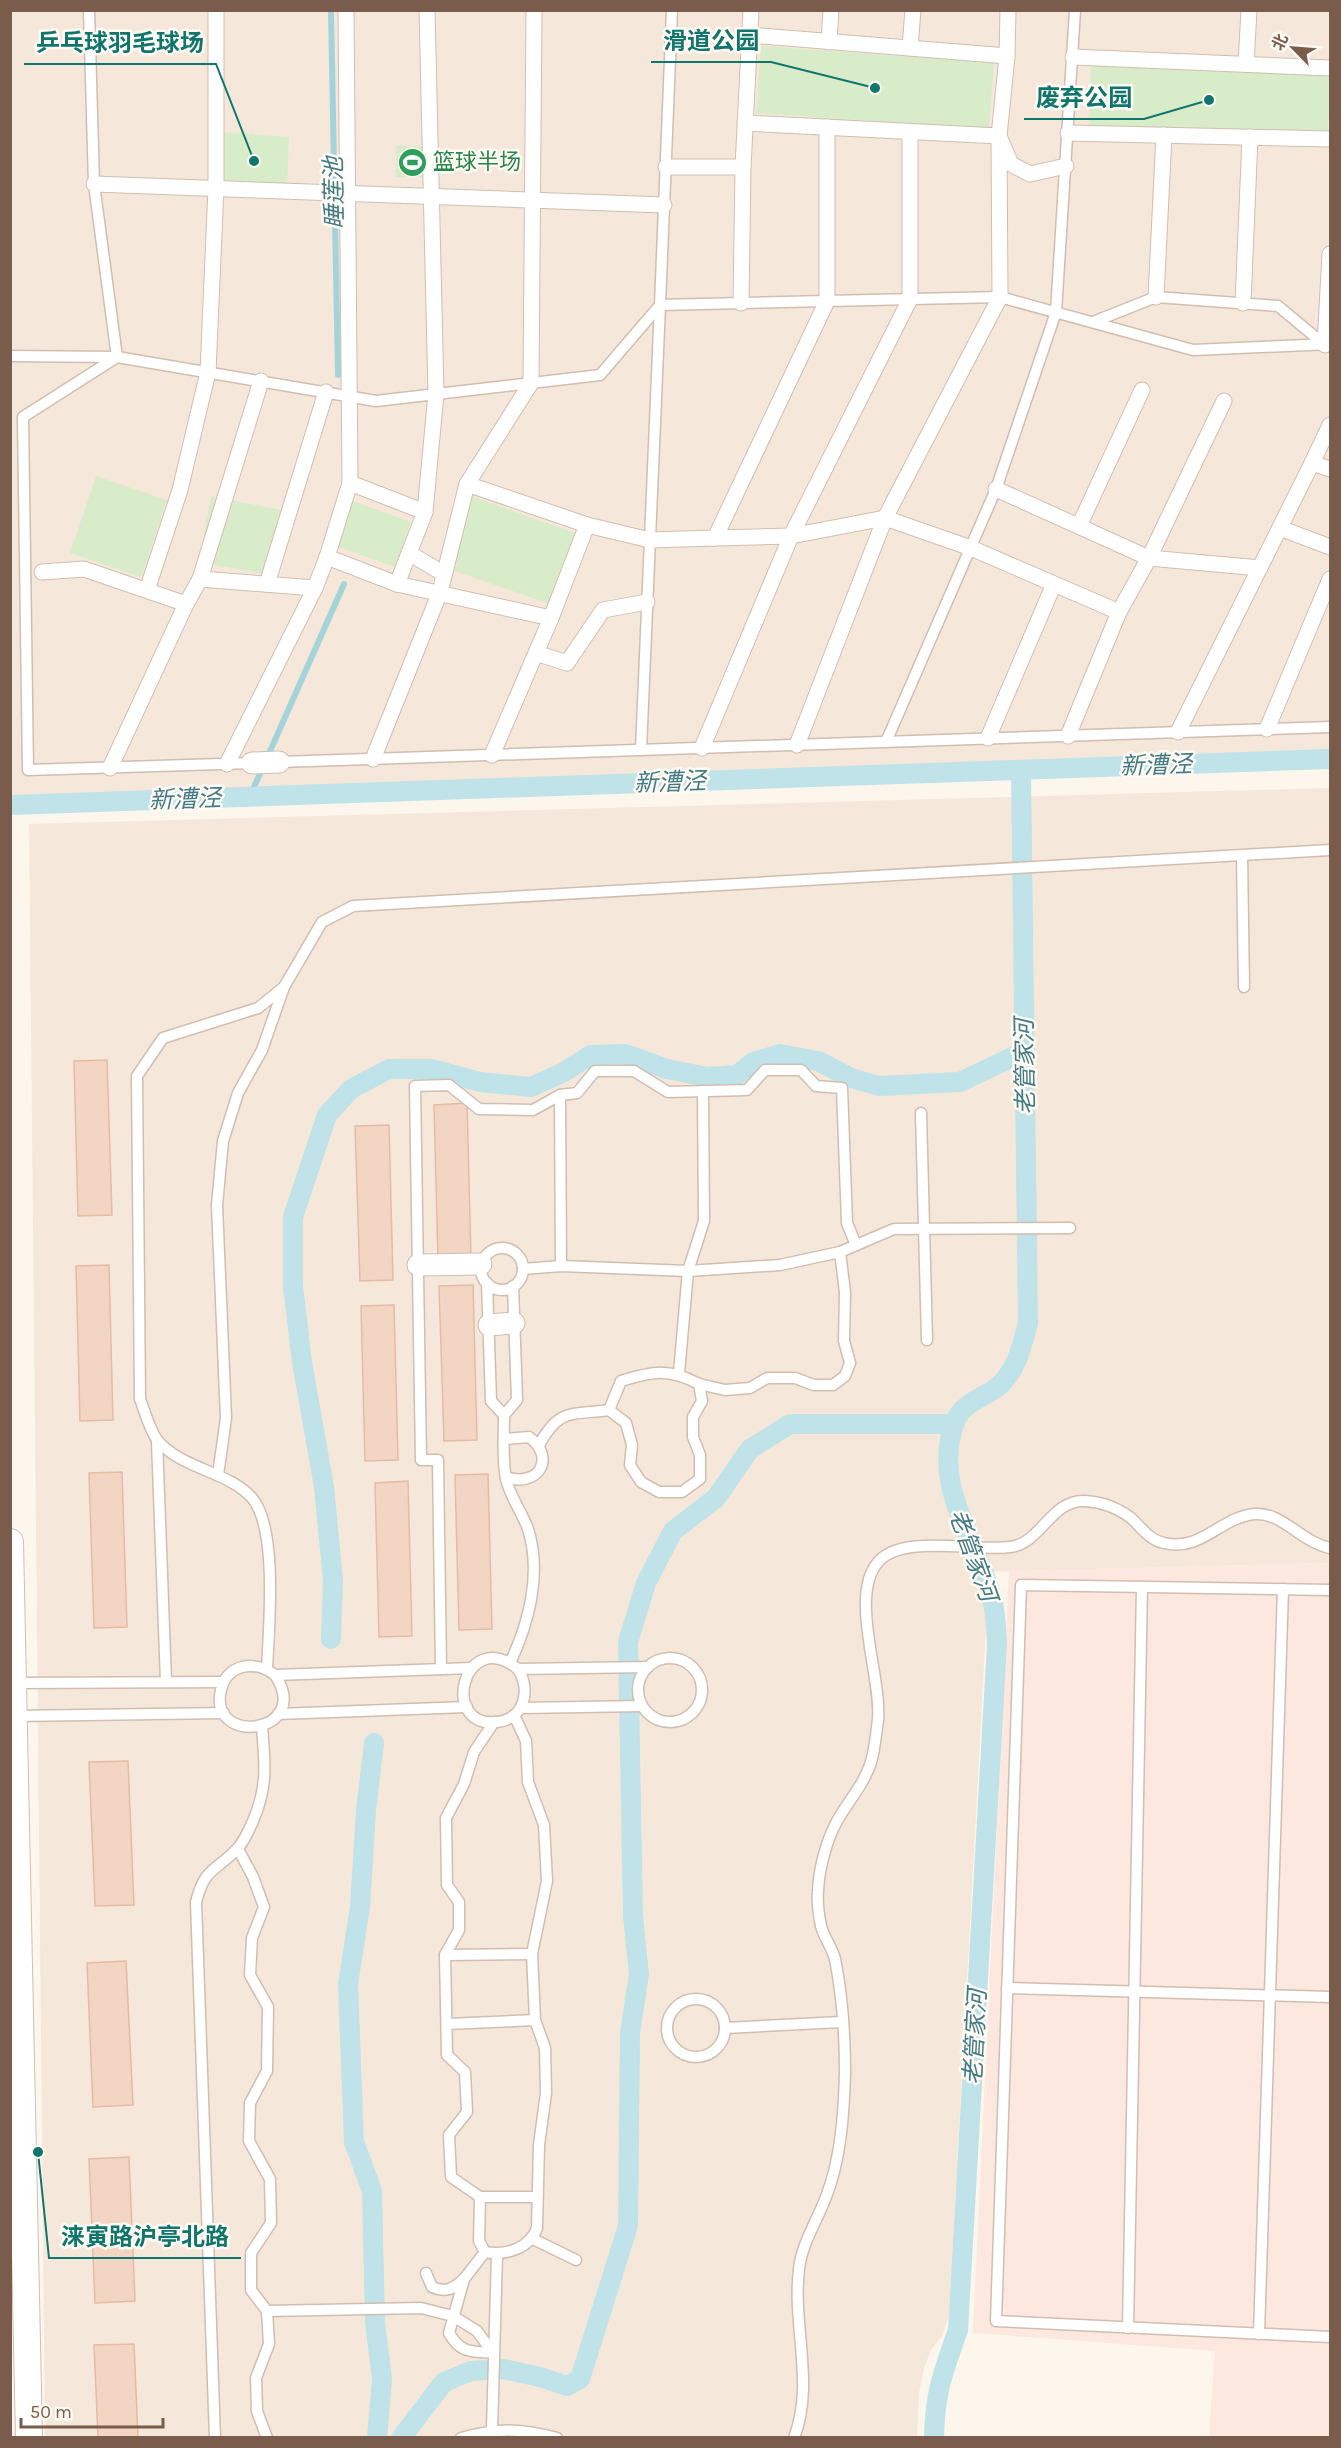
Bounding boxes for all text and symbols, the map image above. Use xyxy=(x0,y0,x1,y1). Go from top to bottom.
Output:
north arrow xyxy=(1263,18,1323,78)
callout: 滑道公园 xyxy=(651,20,771,62)
callout: 乒乓球羽毛球场 xyxy=(24,22,216,64)
text: 滑道公园 xyxy=(663,27,759,55)
text: 乒乓球羽毛球场 xyxy=(36,29,204,57)
text: 北 xyxy=(1268,31,1292,53)
callout: 废弃公园 xyxy=(1024,77,1144,119)
text: 废弃公园 xyxy=(1036,84,1132,112)
sports icon: 篮球半场 xyxy=(396,146,428,178)
place label: 篮球半场 xyxy=(433,149,521,175)
water label: 睡莲池 xyxy=(319,155,349,229)
water label: 新漕泾 xyxy=(1120,750,1194,780)
water label: 新漕泾 xyxy=(634,767,708,797)
water label: 新漕泾 xyxy=(149,784,223,814)
water label: 老管家河 xyxy=(1010,1015,1040,1115)
water label: 老管家河 xyxy=(943,1505,1004,1609)
water label: 老管家河 xyxy=(959,1984,992,2086)
callout: 涞寅路沪亭北路 xyxy=(49,2216,241,2258)
text: 涞寅路沪亭北路 xyxy=(61,2223,229,2251)
scale bar xyxy=(21,2391,164,2429)
text: 50 m xyxy=(30,2401,72,2423)

